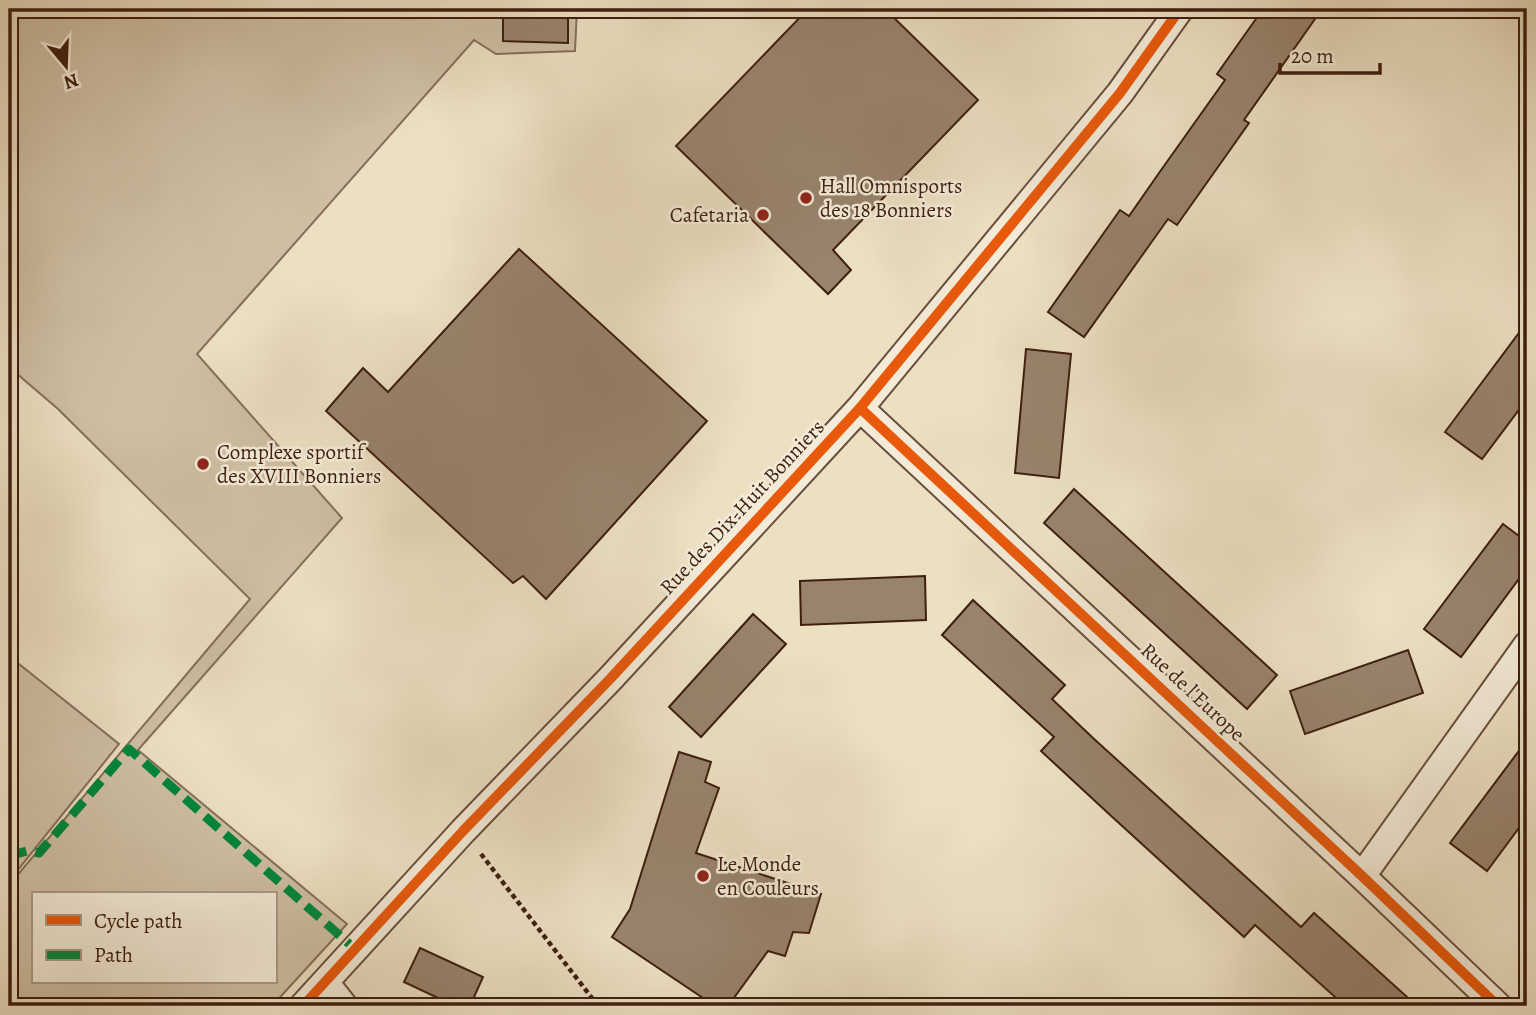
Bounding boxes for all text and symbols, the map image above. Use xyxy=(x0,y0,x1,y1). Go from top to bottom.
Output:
north arrow xyxy=(32,32,102,102)
scale bar xyxy=(1280,32,1380,76)
text: 20 m xyxy=(1291,42,1334,70)
text: N xyxy=(60,67,82,96)
place label: Hall Omnisports des 18 Bonniers xyxy=(820,172,962,224)
marker: Hall Omnisports des 18 Bonniers xyxy=(798,190,814,206)
place label: Cafetaria xyxy=(670,201,749,229)
marker: Cafetaria xyxy=(755,207,771,223)
street label: Rue des Dix-Huit Bonniers xyxy=(653,413,831,601)
place label: Complexe sportif des XVIII Bonniers xyxy=(217,438,381,490)
marker: Complexe sportif des XVIII Bonniers xyxy=(195,456,211,472)
street label: Rue de l'Europe xyxy=(1135,636,1251,748)
place label: Le Monde en Couleurs xyxy=(717,850,819,902)
marker: Le Monde en Couleurs xyxy=(695,868,711,884)
legend xyxy=(32,892,276,984)
text: Cycle path xyxy=(94,907,183,935)
text: Path xyxy=(94,941,133,969)

